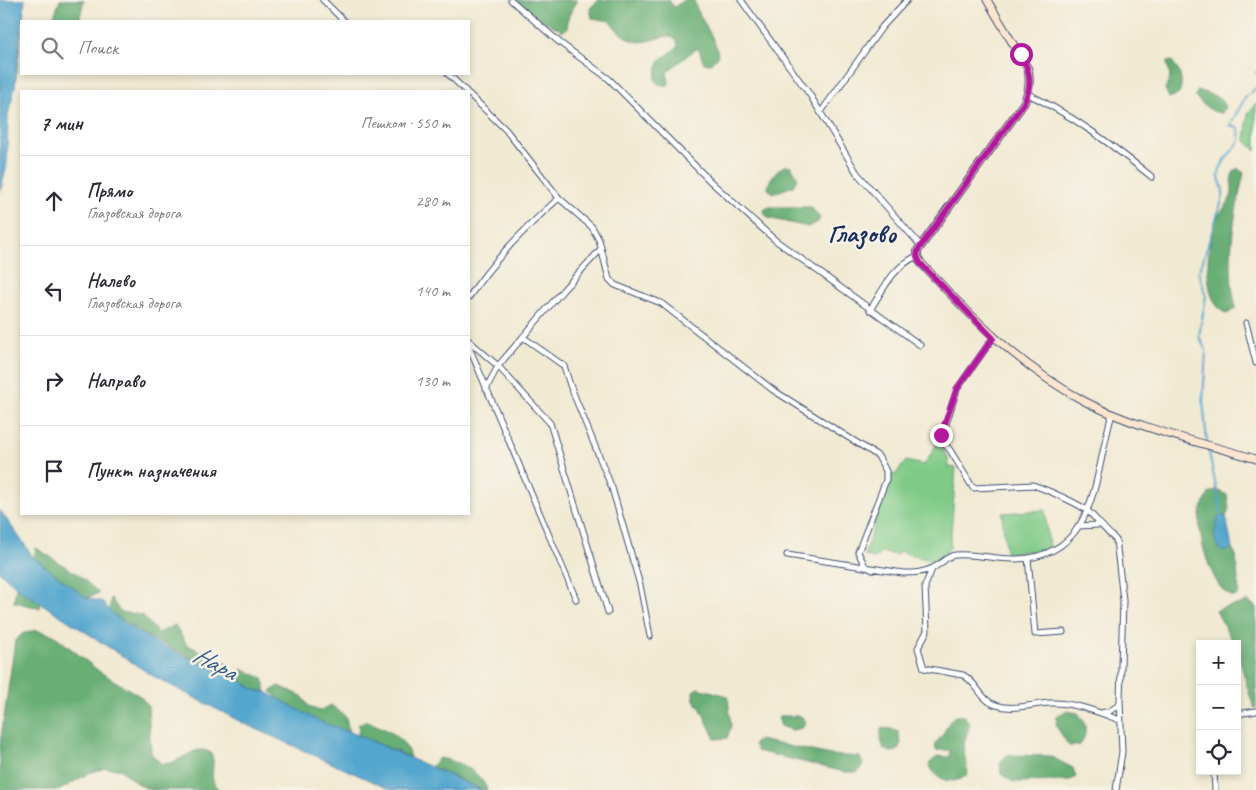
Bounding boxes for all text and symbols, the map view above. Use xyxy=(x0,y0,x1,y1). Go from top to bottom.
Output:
search box xyxy=(20,20,470,75)
icon: search xyxy=(38,34,66,62)
text: Поиск xyxy=(78,36,118,60)
route start xyxy=(1010,43,1033,66)
text: 7 мин xyxy=(40,110,83,136)
text: Пешком · 550 m xyxy=(361,113,450,133)
text: Прямо xyxy=(87,179,132,203)
icon: ahead xyxy=(40,187,68,215)
text: 280 m xyxy=(416,191,450,211)
text: Глазовская дорога xyxy=(87,203,181,223)
district label: Глазово xyxy=(828,217,898,250)
text: Налево xyxy=(87,269,135,293)
icon: left xyxy=(40,277,68,305)
text: 140 m xyxy=(416,281,450,301)
text: Глазовская дорога xyxy=(87,293,181,313)
icon: right xyxy=(40,367,68,395)
text: Направо xyxy=(87,369,145,393)
text: 130 m xyxy=(416,371,450,391)
route end xyxy=(930,424,953,447)
icon: arrive xyxy=(40,457,68,485)
text: Пункт назначения xyxy=(87,459,216,483)
water label: Нара xyxy=(188,638,244,688)
map controls xyxy=(1196,640,1241,775)
button: + xyxy=(1196,640,1241,685)
button: − xyxy=(1196,685,1241,730)
button: locate xyxy=(1196,730,1241,775)

